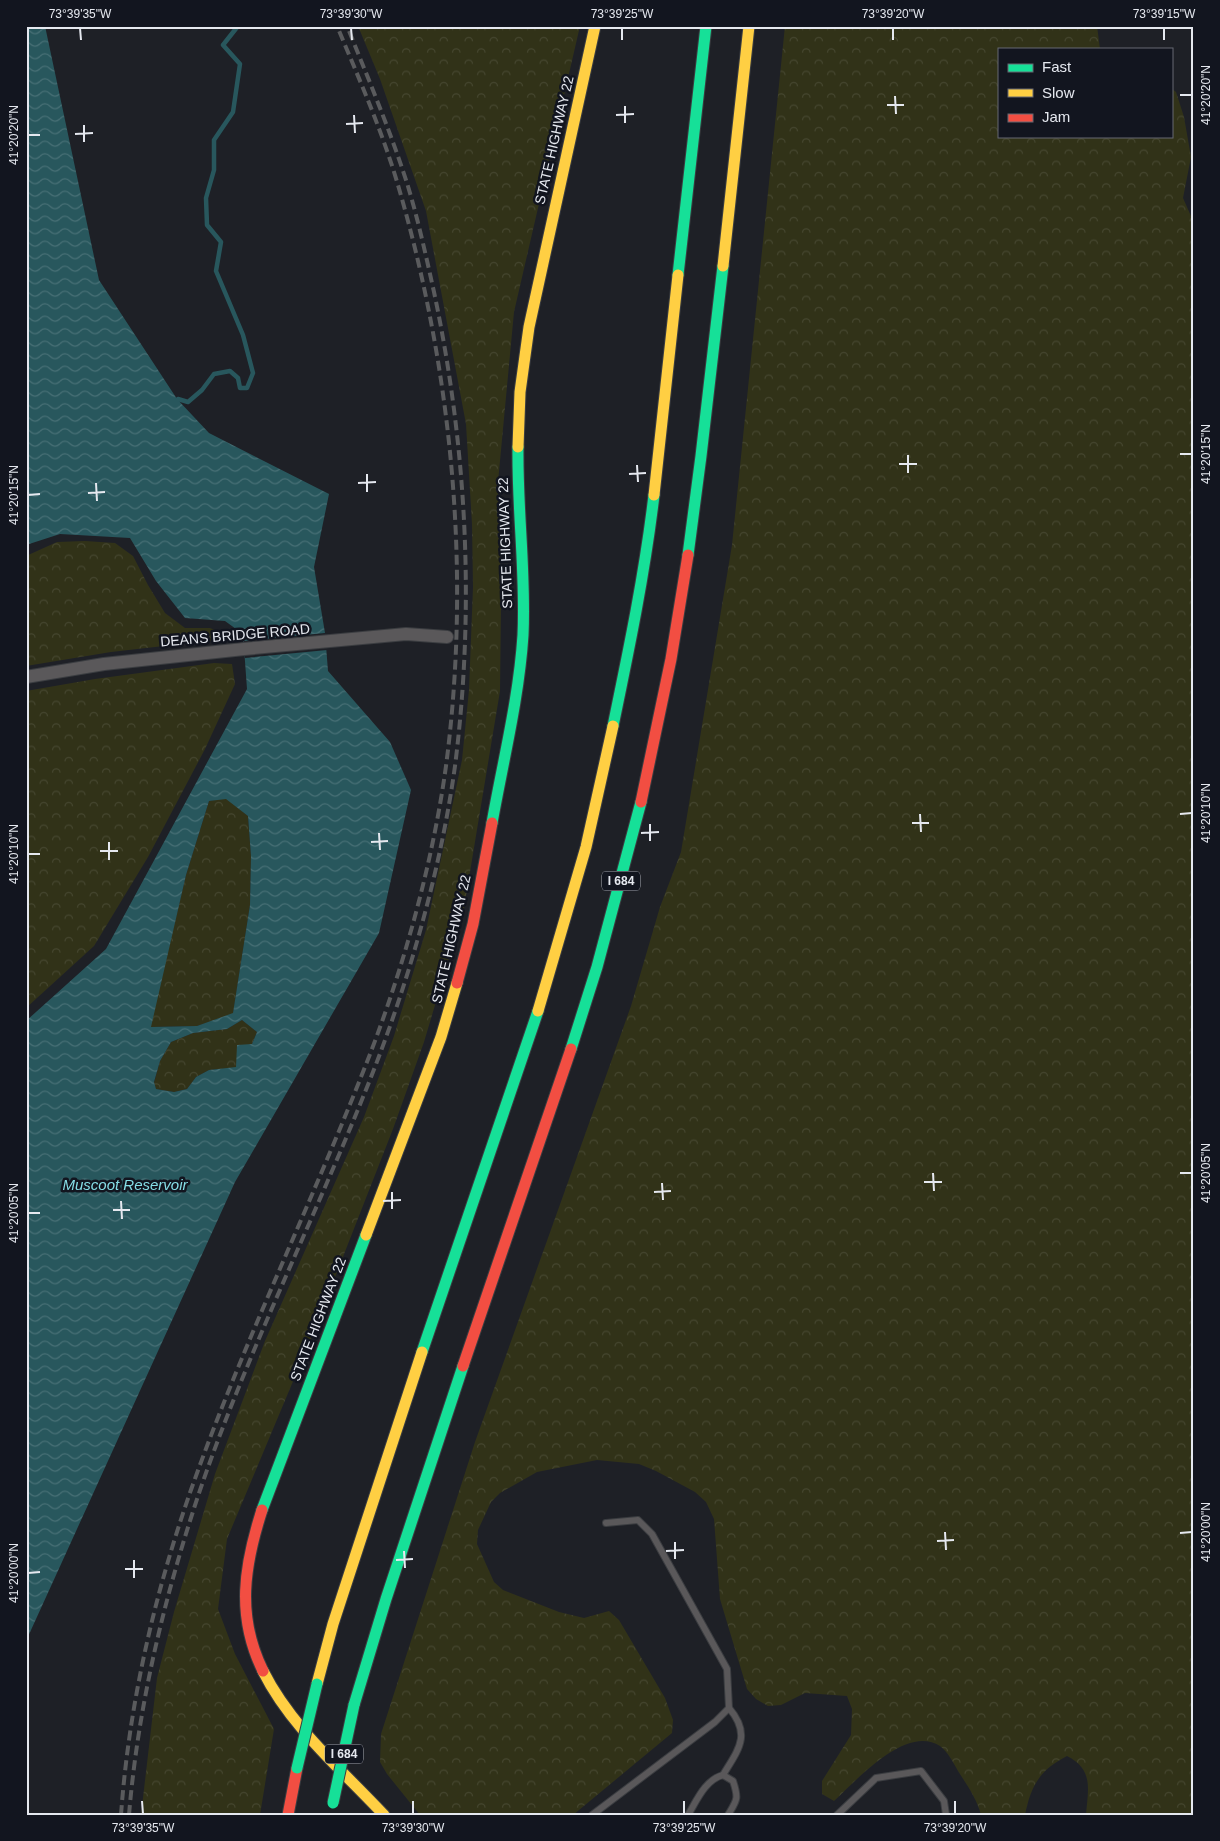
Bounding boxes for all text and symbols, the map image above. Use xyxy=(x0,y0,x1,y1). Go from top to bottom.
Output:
text: 73°39'35"W xyxy=(49,7,112,21)
text: 73°39'30"W xyxy=(320,7,383,21)
text: 73°39'25"W xyxy=(591,7,654,21)
text: 73°39'20"W xyxy=(862,7,925,21)
text: 73°39'15"W xyxy=(1133,7,1196,21)
legend xyxy=(998,48,1172,138)
text: Fast xyxy=(1042,58,1072,75)
text: 41°20'20"N xyxy=(1199,65,1213,125)
street label: STATE HIGHWAY 22 xyxy=(531,74,577,206)
text: Slow xyxy=(1042,84,1075,101)
text: 41°20'20"N xyxy=(7,105,21,165)
text: Jam xyxy=(1042,108,1070,125)
text: 41°20'15"N xyxy=(1199,424,1213,484)
text: 41°20'15"N xyxy=(7,465,21,525)
street label: STATE HIGHWAY 22 xyxy=(495,477,515,609)
street label: DEANS BRIDGE ROAD xyxy=(160,620,310,650)
text: 41°20'10"N xyxy=(1199,783,1213,843)
text: 41°20'10"N xyxy=(7,824,21,884)
road number: I 684 xyxy=(602,871,640,890)
street label: STATE HIGHWAY 22 xyxy=(428,873,474,1005)
text: 41°20'05"N xyxy=(1199,1143,1213,1203)
water label: Muscoot Reservoir xyxy=(62,1176,189,1193)
text: 41°20'05"N xyxy=(7,1183,21,1243)
street label: STATE HIGHWAY 22 xyxy=(287,1255,349,1383)
text: 41°20'00"N xyxy=(1199,1502,1213,1562)
text: 41°20'00"N xyxy=(7,1543,21,1603)
road number: I 684 xyxy=(325,1745,363,1764)
text: 73°39'35"W xyxy=(112,1821,175,1835)
text: 73°39'30"W xyxy=(382,1821,445,1835)
text: 73°39'25"W xyxy=(653,1821,716,1835)
text: 73°39'20"W xyxy=(924,1821,987,1835)

